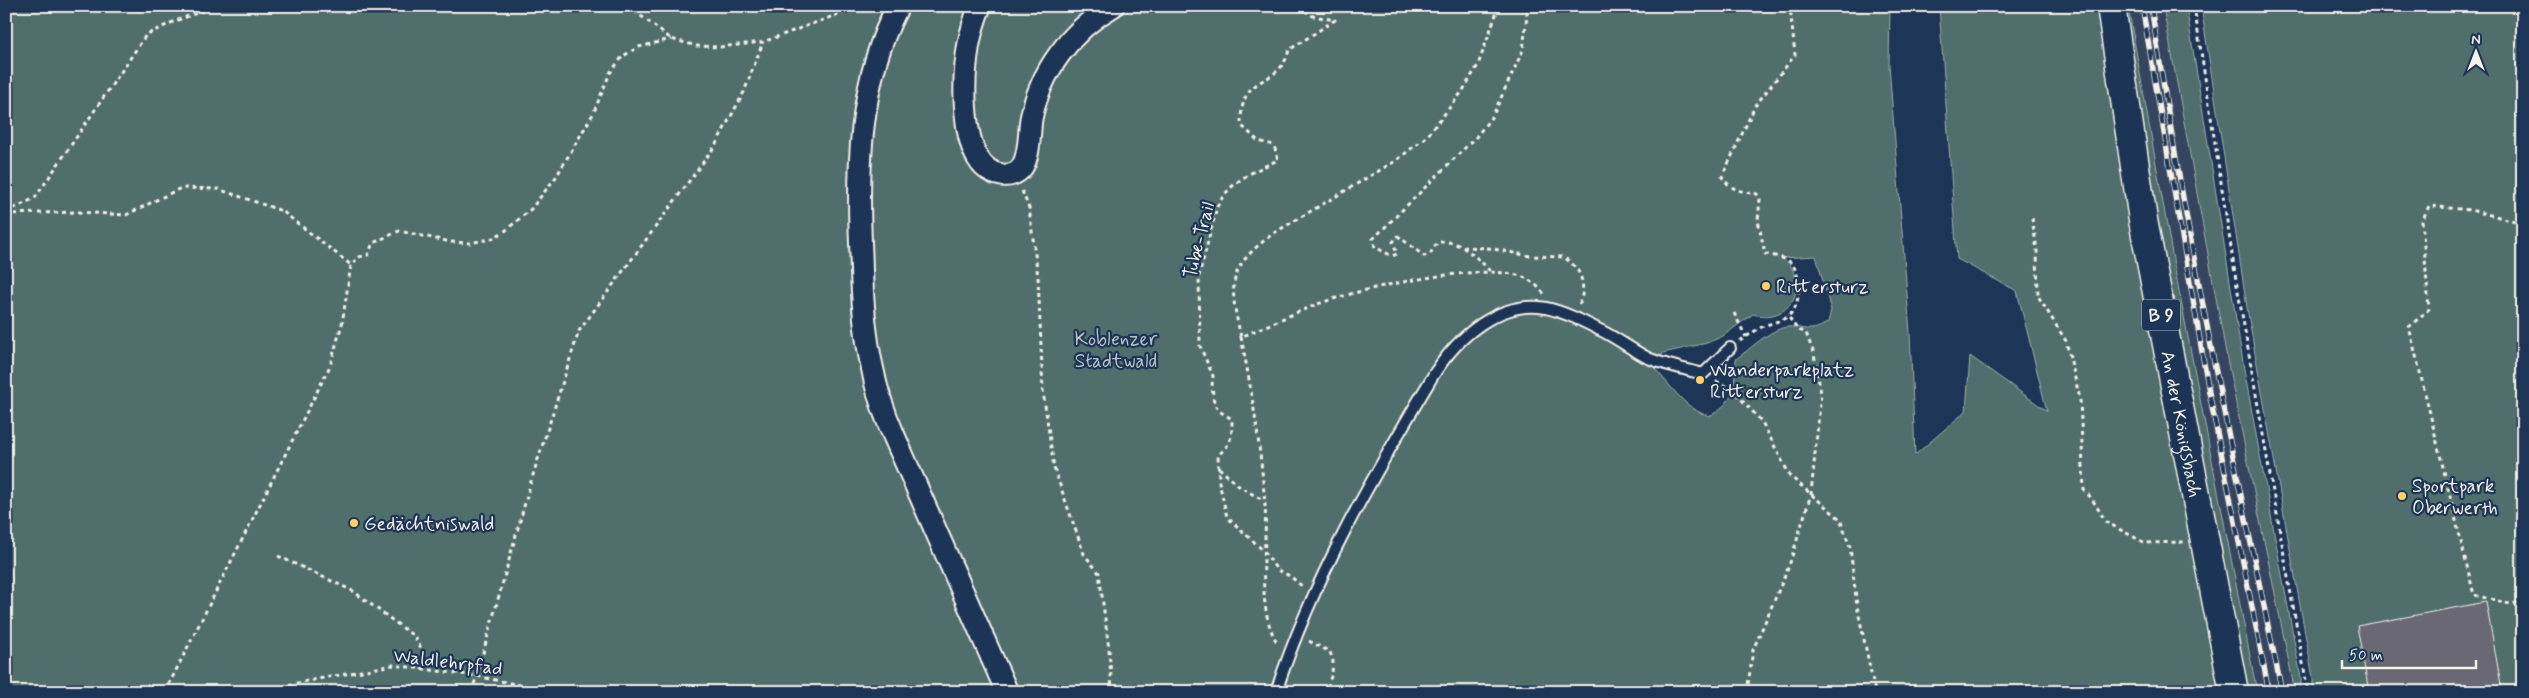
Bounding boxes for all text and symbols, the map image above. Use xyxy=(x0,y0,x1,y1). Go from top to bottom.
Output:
north arrow xyxy=(2452,28,2502,78)
text: N xyxy=(2471,31,2481,49)
street label: Tube-Trail xyxy=(1178,199,1221,281)
place label: Rittersturz xyxy=(1776,275,1869,300)
marker: Rittersturz xyxy=(1760,280,1772,292)
road number: B 9 xyxy=(2142,300,2180,330)
park label: Koblenzer Stadtwald xyxy=(1075,327,1158,374)
street label: An der Königsbach xyxy=(2154,349,2207,500)
place label: Wanderparkplatz Rittersturz xyxy=(1710,358,1854,405)
marker: Wanderparkplatz Rittersturz xyxy=(1694,374,1706,386)
place label: Sportpark Oberwerth xyxy=(2412,474,2498,521)
marker: Sportpark Oberwerth xyxy=(2396,490,2408,502)
place label: Gedächtniswald xyxy=(364,512,494,537)
marker: Gedächtniswald xyxy=(348,517,360,529)
scale bar xyxy=(2342,638,2475,670)
street label: Waldlehrpfad xyxy=(392,643,504,682)
text: 50 m xyxy=(2349,646,2383,666)

